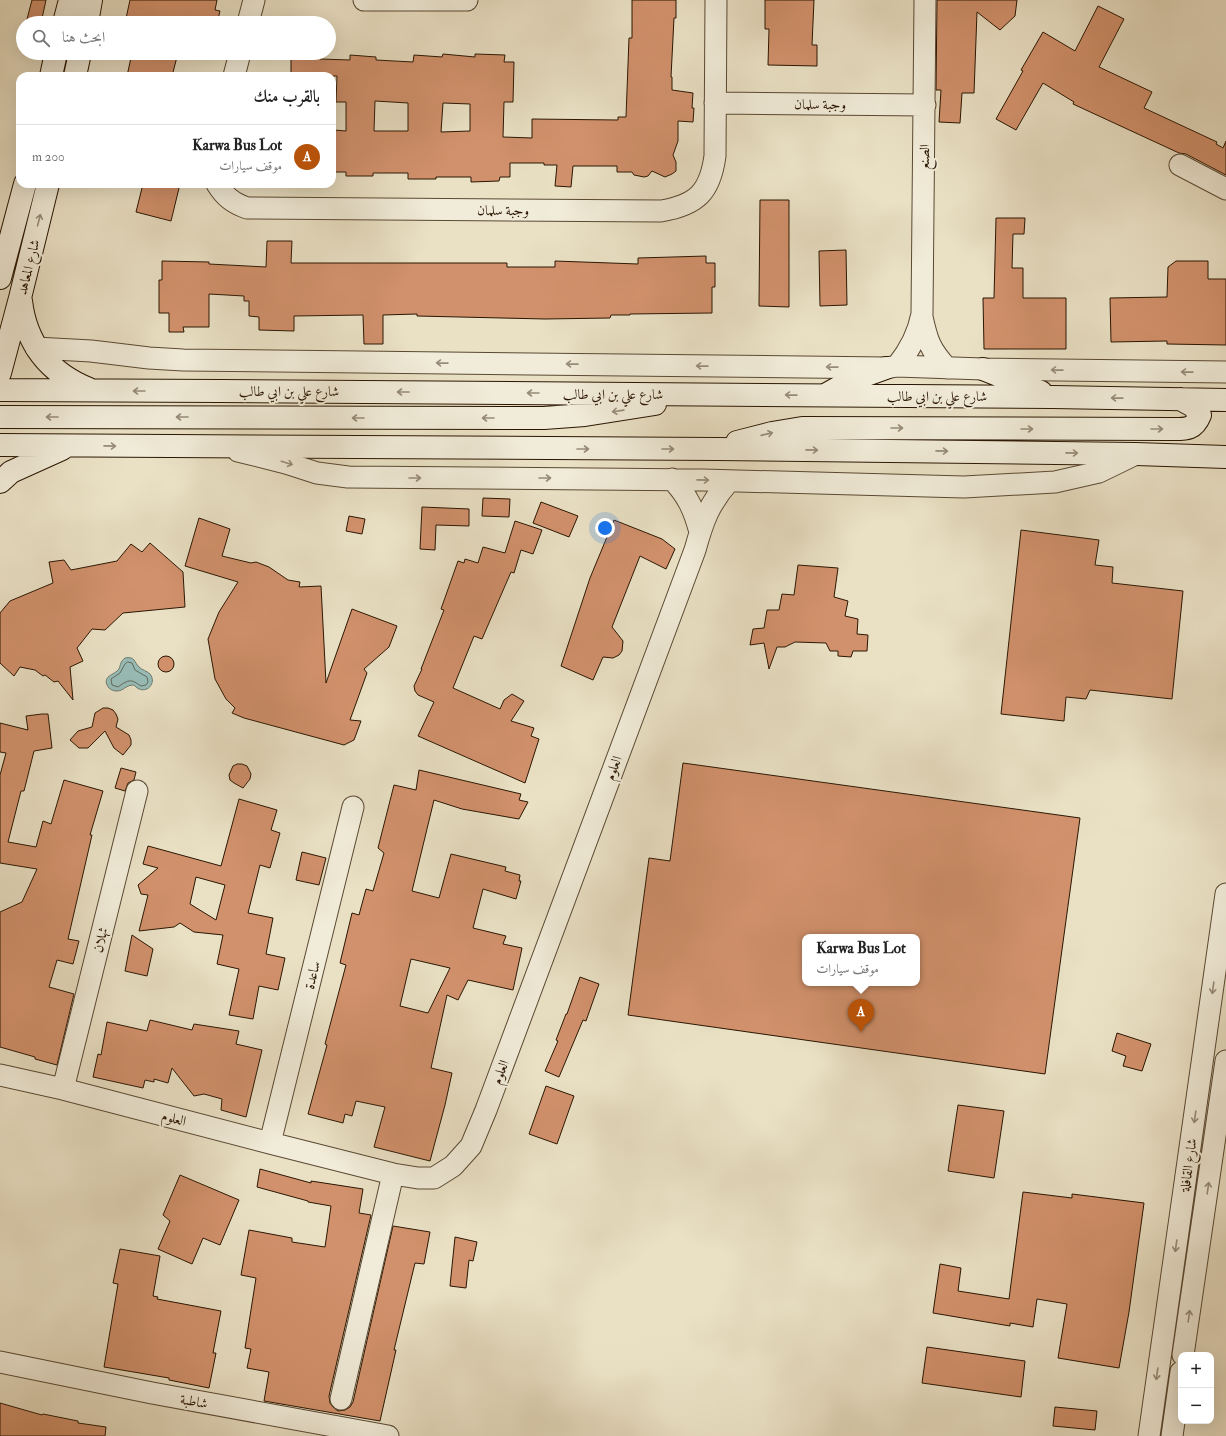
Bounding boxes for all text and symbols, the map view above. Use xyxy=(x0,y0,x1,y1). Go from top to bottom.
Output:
search box xyxy=(16,16,336,60)
icon: search xyxy=(30,27,52,49)
text: ابحث هنا xyxy=(62,28,105,47)
text: بالقرب منك xyxy=(254,86,320,107)
street label: وجبة سلمان xyxy=(794,96,846,113)
text: Karwa Bus Lot xyxy=(192,136,282,155)
street label: الصنع xyxy=(916,144,938,170)
text: 200 m xyxy=(32,149,65,165)
text: A xyxy=(303,149,311,165)
text: موقف سيارات xyxy=(219,158,282,174)
street label: وجبة سلمان xyxy=(477,202,529,219)
one-way arrow xyxy=(36,213,44,226)
street label: شارع المعاهد xyxy=(13,238,46,297)
one-way arrow xyxy=(436,359,449,367)
one-way arrow xyxy=(566,360,579,368)
one-way arrow xyxy=(696,362,709,370)
one-way arrow xyxy=(826,363,839,371)
one-way arrow xyxy=(1051,366,1064,374)
one-way arrow xyxy=(1181,368,1194,376)
street label: شارع علي بن ابي طالب xyxy=(239,383,339,404)
street label: شارع علي بن ابي طالب xyxy=(563,386,663,407)
one-way arrow xyxy=(133,387,146,395)
one-way arrow xyxy=(397,388,410,396)
street label: شارع علي بن ابي طالب xyxy=(887,388,987,409)
one-way arrow xyxy=(527,389,540,397)
one-way arrow xyxy=(785,391,798,399)
one-way arrow xyxy=(1111,394,1124,402)
one-way arrow xyxy=(612,407,625,414)
one-way arrow xyxy=(46,413,59,421)
one-way arrow xyxy=(176,413,189,421)
one-way arrow xyxy=(352,414,365,422)
one-way arrow xyxy=(482,414,495,422)
one-way arrow xyxy=(890,424,903,432)
one-way arrow xyxy=(1020,425,1033,433)
one-way arrow xyxy=(1150,425,1163,433)
one-way arrow xyxy=(761,429,774,437)
one-way arrow xyxy=(103,442,116,450)
one-way arrow xyxy=(576,445,589,453)
one-way arrow xyxy=(661,445,674,453)
one-way arrow xyxy=(805,446,818,454)
one-way arrow xyxy=(935,448,948,455)
one-way arrow xyxy=(1065,449,1078,457)
one-way arrow xyxy=(280,460,293,467)
one-way arrow xyxy=(408,474,421,482)
one-way arrow xyxy=(538,474,551,482)
one-way arrow xyxy=(696,476,709,484)
your location xyxy=(595,518,615,538)
street label: العلوم xyxy=(601,754,629,784)
street label: ثهلان xyxy=(89,926,113,955)
popup xyxy=(802,934,920,986)
text: Karwa Bus Lot xyxy=(816,939,906,958)
street label: ساعدة xyxy=(301,959,324,991)
text: موقف سيارات xyxy=(816,961,879,977)
one-way arrow xyxy=(1209,981,1217,994)
pin: A xyxy=(848,999,874,1032)
street label: العلوم xyxy=(488,1057,517,1088)
street label: العلوم xyxy=(159,1107,188,1134)
one-way arrow xyxy=(1191,1110,1199,1123)
street label: شارع القافلة xyxy=(1176,1137,1204,1194)
one-way arrow xyxy=(1204,1182,1212,1195)
one-way arrow xyxy=(1172,1239,1180,1252)
one-way arrow xyxy=(1185,1310,1193,1323)
map controls xyxy=(1178,1352,1214,1424)
button: + xyxy=(1178,1352,1214,1388)
one-way arrow xyxy=(1153,1367,1161,1380)
button: − xyxy=(1178,1388,1214,1424)
street label: شاطبة xyxy=(179,1391,209,1412)

